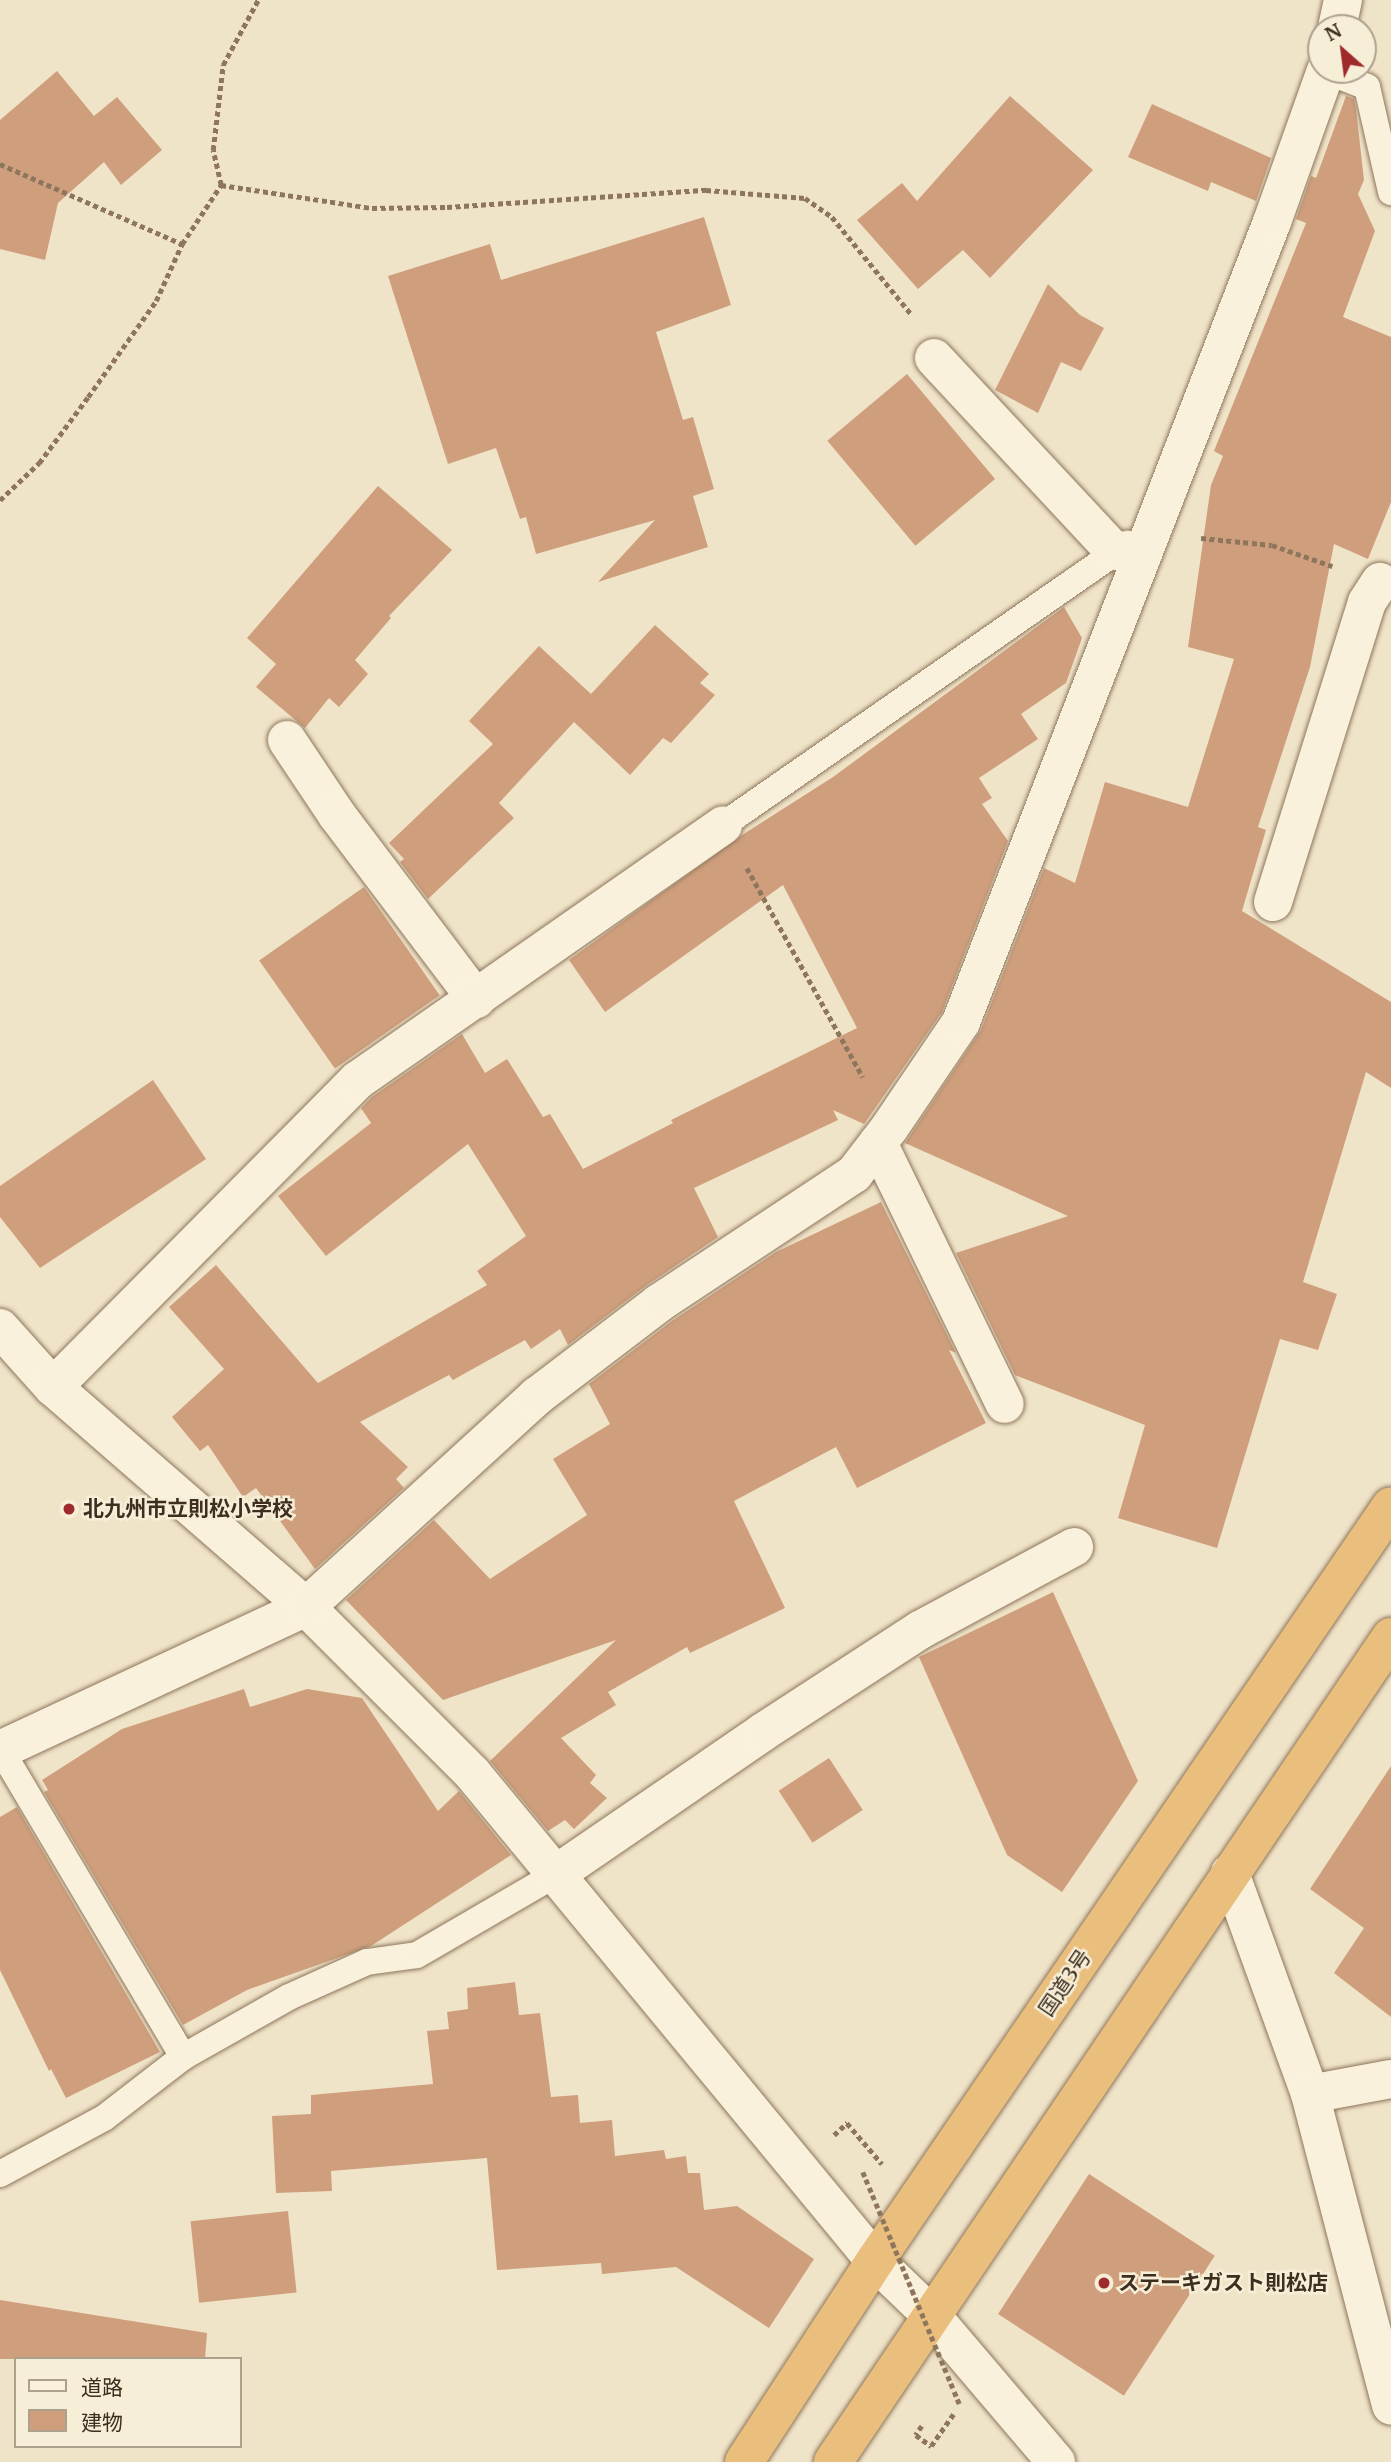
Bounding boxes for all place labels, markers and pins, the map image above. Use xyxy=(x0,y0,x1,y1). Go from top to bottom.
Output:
place label: 北九州市立則松小学校 xyxy=(83,1496,293,1522)
marker: 北九州市立則松小学校 xyxy=(61,1501,77,1517)
place label: ステーキガスト則松店 xyxy=(1118,2270,1328,2296)
marker: ステーキガスト則松店 xyxy=(1096,2275,1112,2291)

